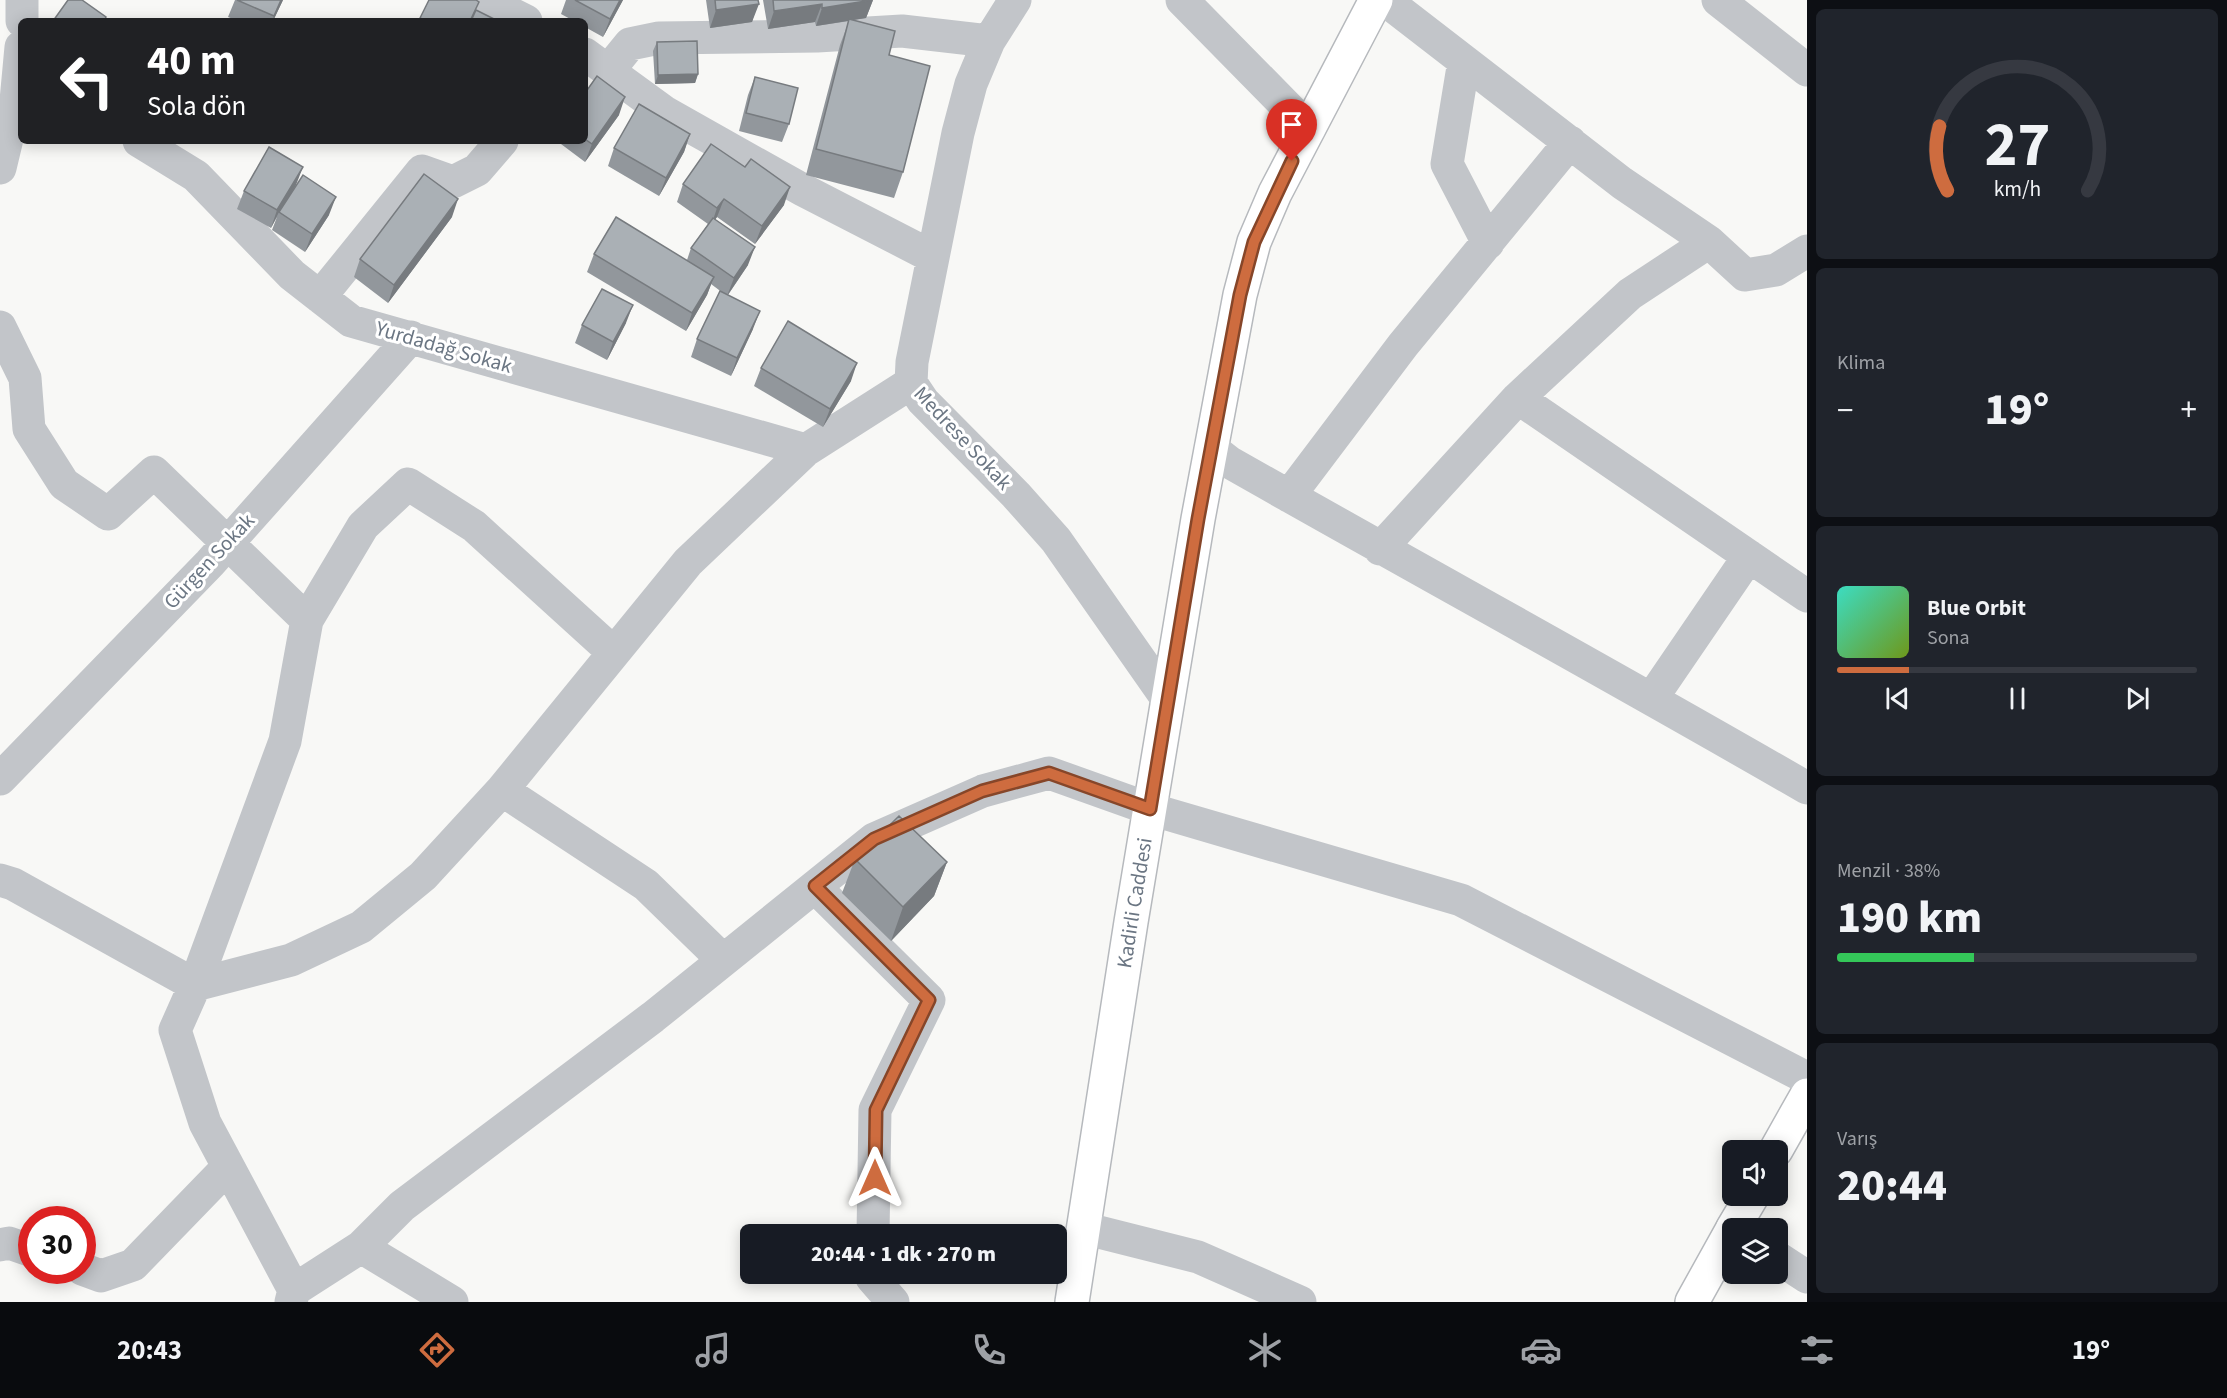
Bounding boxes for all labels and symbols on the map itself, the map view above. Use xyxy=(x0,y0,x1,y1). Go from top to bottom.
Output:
pin xyxy=(1266,99,1317,161)
street label: Yurdadağ Sokak xyxy=(371,313,516,381)
street label: Medrese Sokak xyxy=(907,379,1019,497)
street label: Gürgen Sokak xyxy=(157,506,262,616)
street label: Kadirli Caddesi xyxy=(1109,835,1160,970)
position arrow xyxy=(843,1146,907,1210)
speed limit sign: 30 xyxy=(18,1206,96,1284)

